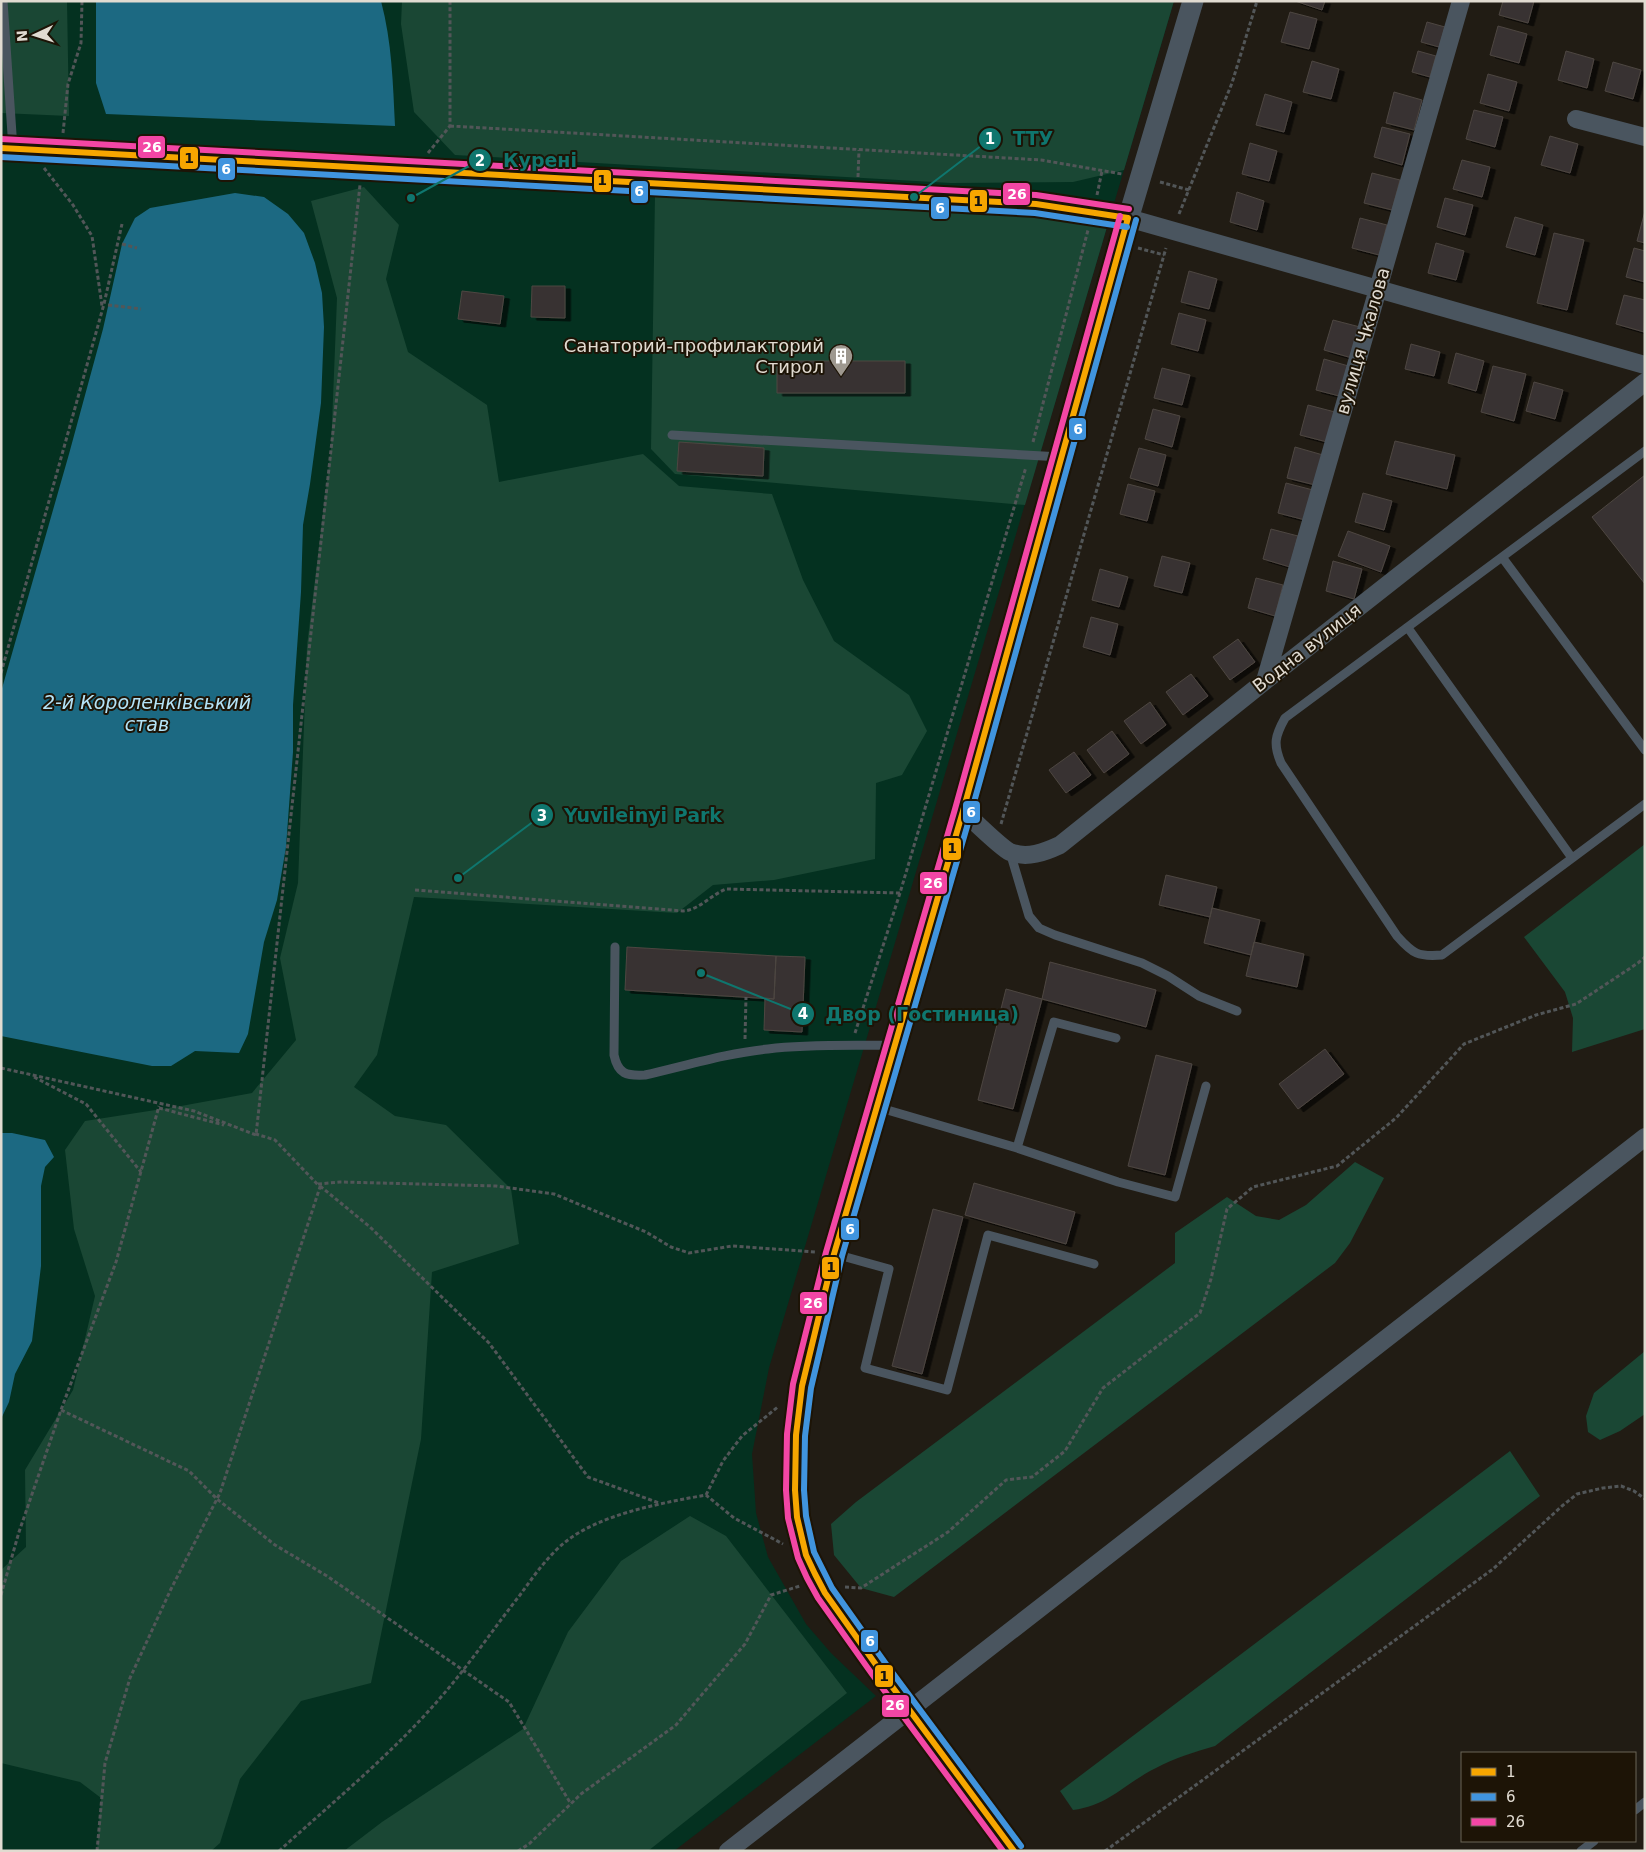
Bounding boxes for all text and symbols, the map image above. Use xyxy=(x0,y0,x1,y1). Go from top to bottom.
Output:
north arrow xyxy=(10,10,60,60)
text: N xyxy=(14,30,30,42)
callout: ТТУ xyxy=(978,122,1063,156)
text: ТТУ xyxy=(1013,127,1054,149)
text: 1 xyxy=(985,130,995,148)
line badge: 26 xyxy=(137,135,166,159)
text: 26 xyxy=(142,139,162,155)
callout: Курені xyxy=(468,143,587,177)
line badge: 1 xyxy=(179,146,199,170)
text: Курені xyxy=(503,149,577,171)
text: 1 xyxy=(184,150,194,166)
text: 2 xyxy=(475,152,485,170)
line badge: 6 xyxy=(217,157,236,181)
text: 6 xyxy=(221,161,231,177)
line badge: 1 xyxy=(593,169,612,193)
text: 1 xyxy=(597,172,607,188)
line badge: 6 xyxy=(630,180,649,204)
line badge: 26 xyxy=(1002,182,1031,206)
text: 6 xyxy=(634,183,644,199)
text: 26 xyxy=(1007,186,1027,202)
line badge: 1 xyxy=(969,189,988,213)
text: 1 xyxy=(973,193,983,209)
line badge: 6 xyxy=(930,196,950,220)
text: 6 xyxy=(935,200,945,216)
street label: вулиця Чкалова xyxy=(1332,265,1394,417)
place label: Санаторий-профилакторий Стирол xyxy=(564,335,824,377)
building icon: Санаторий-профилакторий Стирол xyxy=(828,343,854,377)
line badge: 6 xyxy=(1068,417,1087,441)
text: 6 xyxy=(1073,421,1083,437)
street label: Водна вулиця xyxy=(1248,599,1365,696)
water label: 2-й Короленківський став xyxy=(43,691,251,735)
callout: Yuvileinyi Park xyxy=(529,798,732,832)
line badge: 6 xyxy=(962,800,981,824)
text: Yuvileinyi Park xyxy=(563,804,722,826)
text: 6 xyxy=(966,804,976,820)
text: 3 xyxy=(537,807,547,825)
line badge: 1 xyxy=(942,837,962,861)
text: 1 xyxy=(947,840,957,856)
line badge: 26 xyxy=(919,871,948,895)
text: 26 xyxy=(923,875,943,891)
callout: Двор (Гостиница) xyxy=(790,997,1029,1031)
text: Двор (Гостиница) xyxy=(825,1003,1019,1025)
text: 4 xyxy=(798,1005,808,1023)
line badge: 6 xyxy=(840,1217,860,1241)
text: 6 xyxy=(845,1221,855,1237)
line badge: 1 xyxy=(821,1256,840,1280)
text: 1 xyxy=(826,1259,836,1275)
line badge: 26 xyxy=(799,1291,828,1315)
text: 26 xyxy=(803,1295,823,1311)
line badge: 6 xyxy=(860,1629,879,1653)
text: 6 xyxy=(865,1633,875,1649)
line badge: 1 xyxy=(874,1664,894,1688)
text: 1 xyxy=(879,1668,889,1684)
line badge: 26 xyxy=(881,1694,910,1718)
text: 26 xyxy=(885,1697,905,1713)
legend xyxy=(1461,1752,1636,1842)
text: 1 xyxy=(1506,1763,1516,1781)
text: 6 xyxy=(1506,1788,1516,1806)
text: 26 xyxy=(1506,1813,1525,1831)

